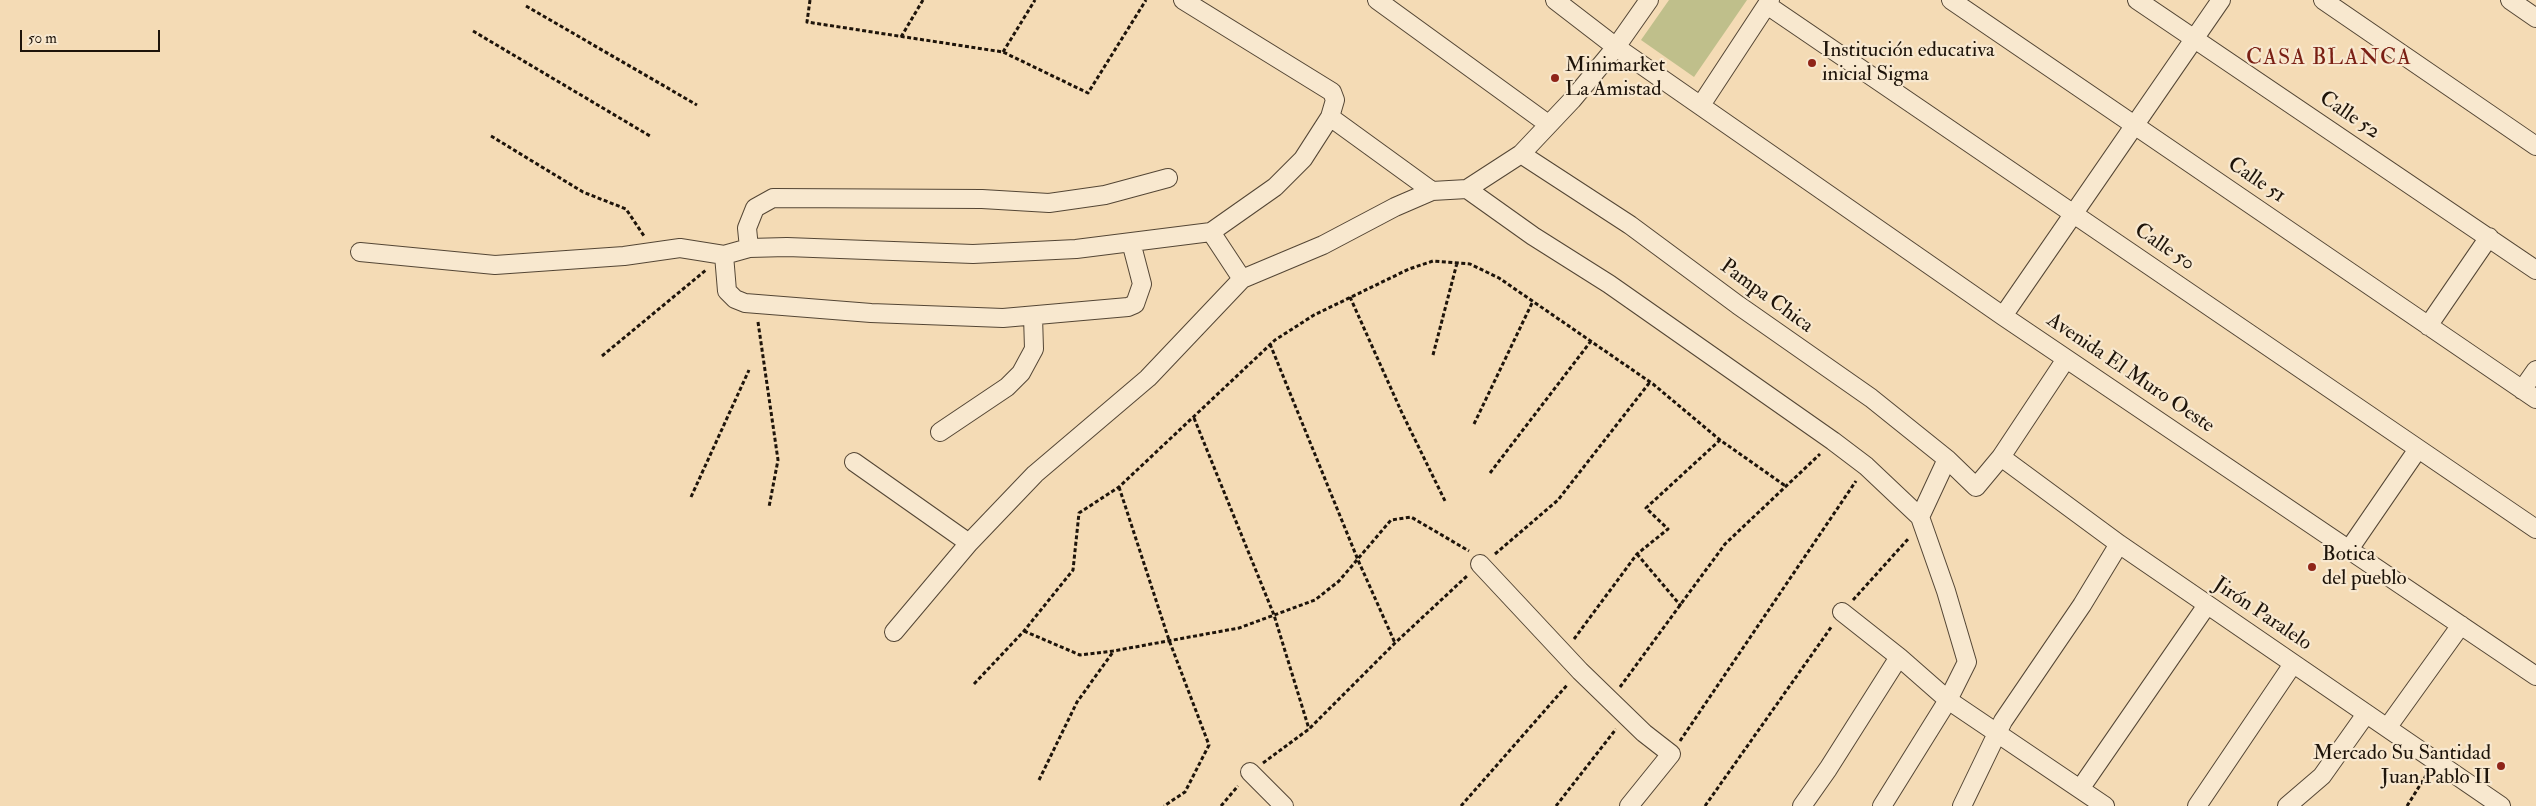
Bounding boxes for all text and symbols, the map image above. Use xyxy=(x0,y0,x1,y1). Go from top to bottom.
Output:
scale bar xyxy=(22,20,162,52)
text: 50 m xyxy=(28,29,57,48)
place label: Institución educativa inicial Sigma xyxy=(1822,38,1995,88)
district label: CASA BLANCA xyxy=(2245,46,2413,72)
place label: Minimarket La Amistad xyxy=(1565,53,1665,103)
marker: Institución educativa inicial Sigma xyxy=(1806,57,1818,69)
marker: Minimarket La Amistad xyxy=(1549,72,1561,84)
street label: Calle 52 xyxy=(2314,87,2384,145)
street label: Calle 51 xyxy=(2222,153,2290,209)
street label: Calle 50 xyxy=(2129,219,2199,277)
street label: Pampa Chica xyxy=(1714,255,1818,339)
street label: Avenida El Muro Oeste xyxy=(2041,309,2219,439)
place label: Botica del pueblo xyxy=(2322,542,2407,592)
marker: Botica del pueblo xyxy=(2306,561,2318,573)
street label: Jirón Paralelo xyxy=(2208,573,2316,657)
place label: Mercado Su Santidad Juan Pablo II xyxy=(2313,741,2491,791)
marker: Mercado Su Santidad Juan Pablo II xyxy=(2495,760,2507,772)

